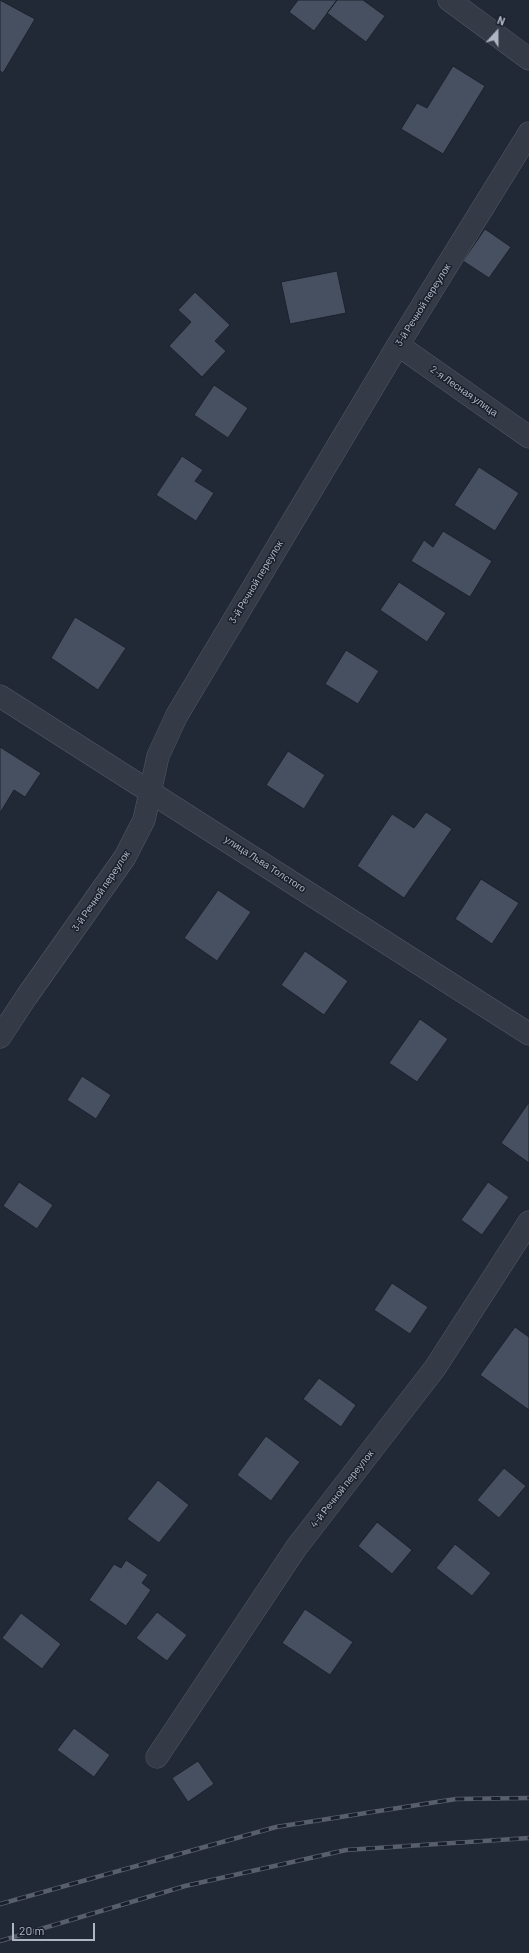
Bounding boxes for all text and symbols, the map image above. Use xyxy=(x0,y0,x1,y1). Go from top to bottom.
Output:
north arrow xyxy=(477,12,517,52)
text: N xyxy=(496,13,507,28)
street label: 3-й Речной переулок xyxy=(393,262,453,348)
street label: 2-я Лесная улица xyxy=(428,363,500,419)
street label: 3-й Речной переулок xyxy=(226,538,286,626)
street label: улица Льва Толстого xyxy=(222,833,308,895)
street label: 3-й Речной переулок xyxy=(70,848,132,934)
street label: 4-й Речной переулок xyxy=(308,1448,376,1530)
scale bar xyxy=(14,1915,97,1941)
text: 20 m xyxy=(19,1923,45,1937)

